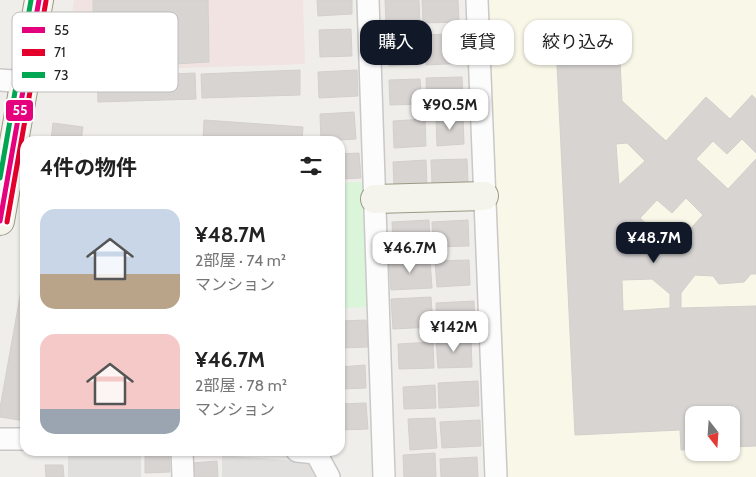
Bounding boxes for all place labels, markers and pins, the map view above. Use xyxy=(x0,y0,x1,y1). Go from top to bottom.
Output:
pin: ¥90.5M xyxy=(409,88,491,131)
pin: ¥48.7M xyxy=(613,222,695,264)
pin: ¥46.7M xyxy=(369,232,451,274)
pin: ¥142M xyxy=(419,310,489,353)

